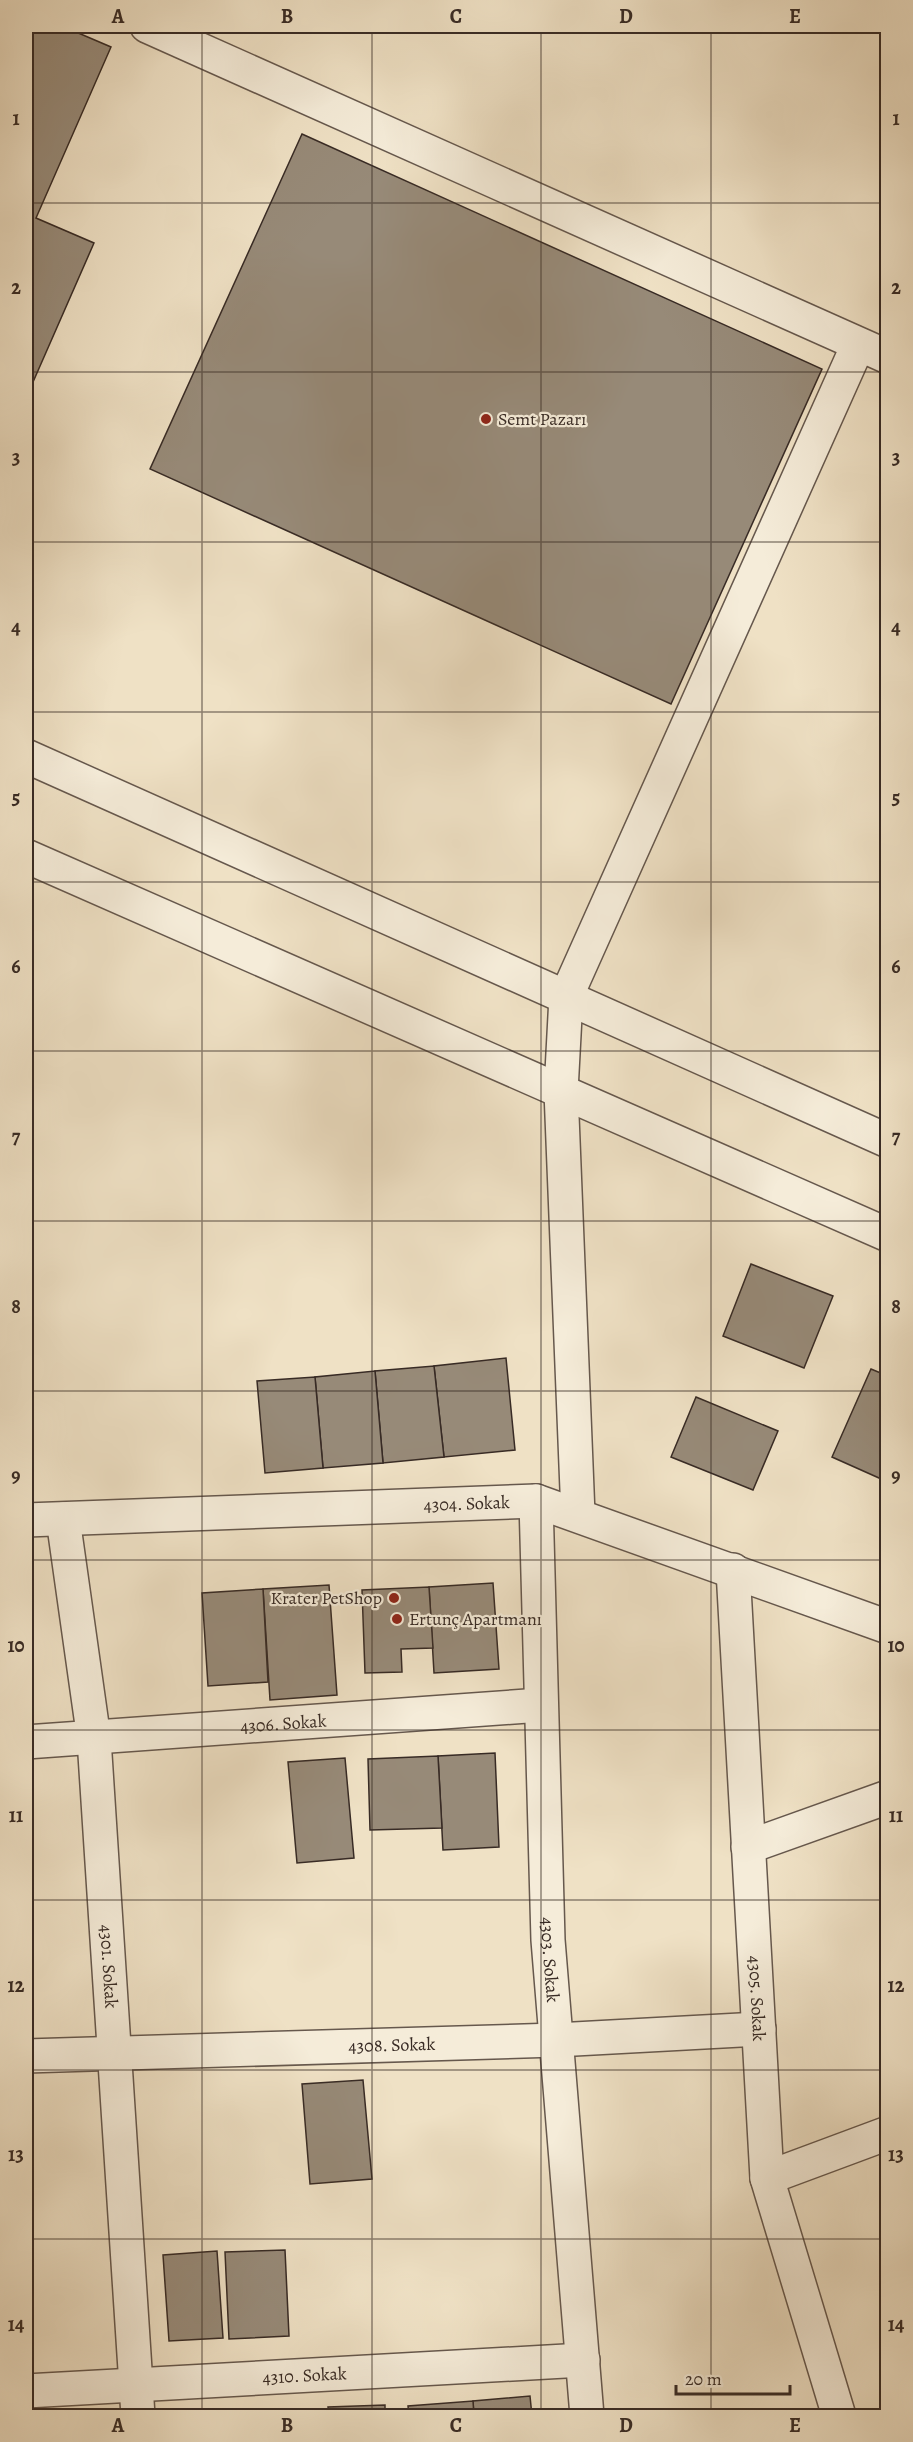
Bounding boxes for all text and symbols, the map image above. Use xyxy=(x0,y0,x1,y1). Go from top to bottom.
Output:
text: A xyxy=(111,3,125,30)
text: B xyxy=(281,3,293,30)
text: C xyxy=(450,3,462,30)
text: D xyxy=(619,3,633,30)
text: E xyxy=(789,3,801,30)
text: 1 xyxy=(12,105,20,132)
text: 1 xyxy=(892,105,900,132)
text: 2 xyxy=(11,274,21,301)
text: 2 xyxy=(891,274,901,301)
place label: Semt Pazarı xyxy=(498,407,586,431)
marker: Semt Pazarı xyxy=(479,412,493,426)
text: 3 xyxy=(12,444,20,471)
text: 3 xyxy=(892,444,900,471)
text: 4 xyxy=(11,614,21,641)
text: 4 xyxy=(891,614,901,641)
text: 5 xyxy=(12,784,20,811)
text: 5 xyxy=(892,784,900,811)
text: 6 xyxy=(11,953,21,980)
text: 6 xyxy=(891,953,901,980)
text: 7 xyxy=(12,1123,21,1150)
text: 7 xyxy=(892,1123,901,1150)
text: 8 xyxy=(11,1293,21,1320)
text: 8 xyxy=(891,1293,901,1320)
text: 9 xyxy=(11,1462,21,1489)
text: 9 xyxy=(891,1462,901,1489)
street label: 4304. Sokak xyxy=(423,1490,510,1517)
place label: Krater PetShop xyxy=(271,1586,382,1610)
marker: Krater PetShop xyxy=(387,1591,401,1605)
place label: Ertunç Apartmanı xyxy=(409,1607,542,1631)
marker: Ertunç Apartmanı xyxy=(390,1612,404,1626)
text: 10 xyxy=(7,1632,25,1659)
text: 10 xyxy=(887,1632,905,1659)
street label: 4306. Sokak xyxy=(239,1708,327,1739)
text: 11 xyxy=(9,1802,23,1829)
text: 11 xyxy=(889,1802,903,1829)
street label: 4303. Sokak xyxy=(535,1917,565,2003)
street label: 4301. Sokak xyxy=(94,1924,123,2009)
street label: 4305. Sokak xyxy=(743,1955,771,2042)
text: 12 xyxy=(8,1972,25,1999)
text: 12 xyxy=(888,1972,905,1999)
street label: 4308. Sokak xyxy=(348,2032,436,2058)
text: 13 xyxy=(8,2141,24,2168)
text: 13 xyxy=(888,2141,904,2168)
text: 14 xyxy=(8,2311,25,2338)
text: 14 xyxy=(888,2311,905,2338)
scale bar xyxy=(676,2358,790,2396)
street label: 4310. Sokak xyxy=(262,2361,347,2390)
text: 20 m xyxy=(685,2367,722,2391)
text: A xyxy=(111,2412,125,2439)
text: B xyxy=(281,2412,293,2439)
text: C xyxy=(450,2412,462,2439)
text: D xyxy=(619,2412,633,2439)
text: E xyxy=(789,2412,801,2439)

